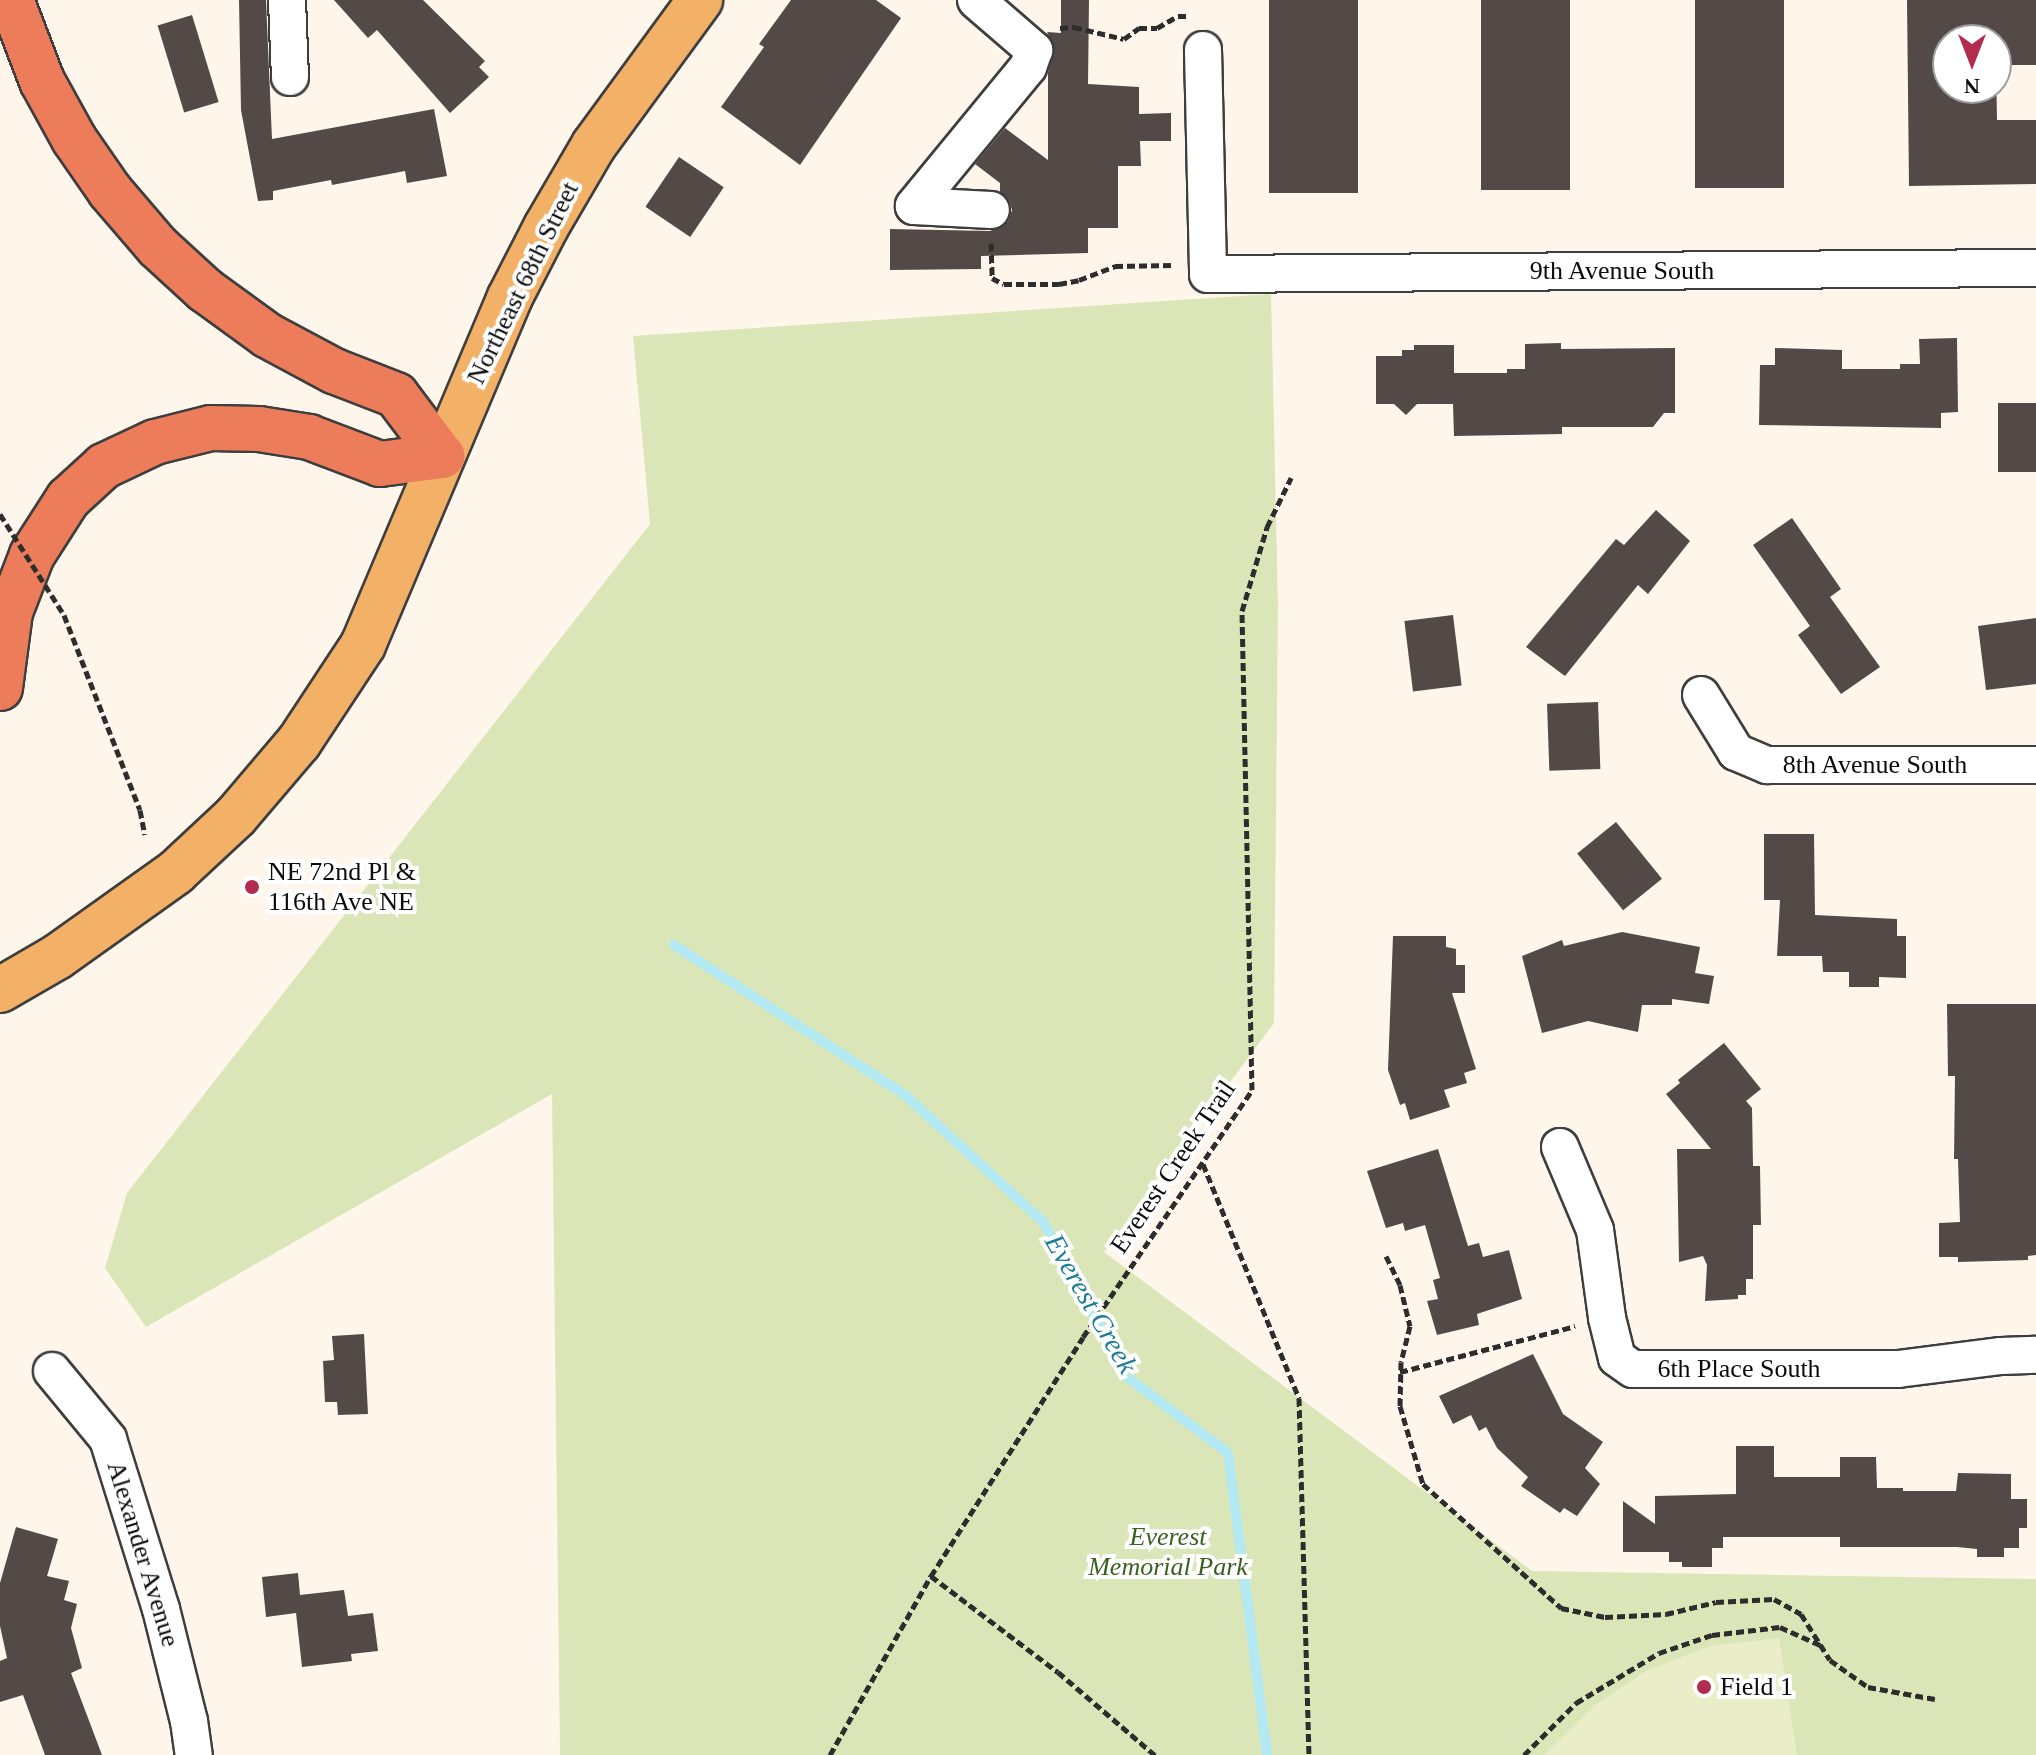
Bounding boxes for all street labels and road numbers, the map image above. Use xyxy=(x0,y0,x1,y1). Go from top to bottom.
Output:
street label: Northeast 68th Street xyxy=(461,177,585,389)
street label: 9th Avenue South xyxy=(1529,255,1715,287)
street label: 8th Avenue South xyxy=(1782,749,1968,781)
street label: Everest Creek Trail xyxy=(1103,1074,1243,1260)
street label: 6th Place South xyxy=(1657,1353,1821,1385)
street label: Alexander Avenue xyxy=(100,1457,186,1651)

